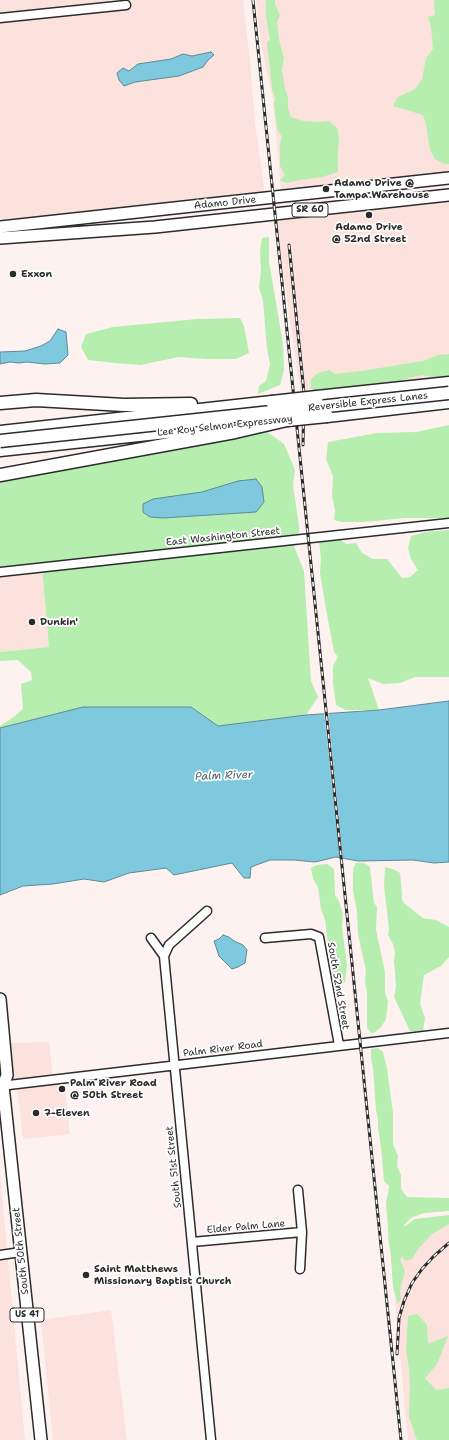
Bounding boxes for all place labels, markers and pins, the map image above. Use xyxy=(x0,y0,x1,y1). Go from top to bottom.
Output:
place label: Adamo Drive @ Tampa Warehouse xyxy=(334,177,429,200)
marker: Adamo Drive @ Tampa Warehouse xyxy=(321,184,331,194)
marker: Adamo Drive @ 52nd Street xyxy=(364,210,374,220)
place label: Adamo Drive @ 52nd Street xyxy=(332,221,406,244)
place label: Exxon xyxy=(21,268,52,280)
marker: Exxon xyxy=(8,269,18,279)
place label: Dunkin' xyxy=(40,616,78,628)
marker: Dunkin' xyxy=(27,617,37,627)
place label: Palm River Road @ 50th Street xyxy=(70,1077,157,1100)
marker: Palm River Road @ 50th Street xyxy=(57,1084,67,1094)
place label: 7-Eleven xyxy=(44,1107,90,1119)
marker: 7-Eleven xyxy=(31,1108,41,1118)
place label: Saint Matthews Missionary Baptist Church xyxy=(94,1263,232,1286)
marker: Saint Matthews Missionary Baptist Church xyxy=(81,1270,91,1280)

